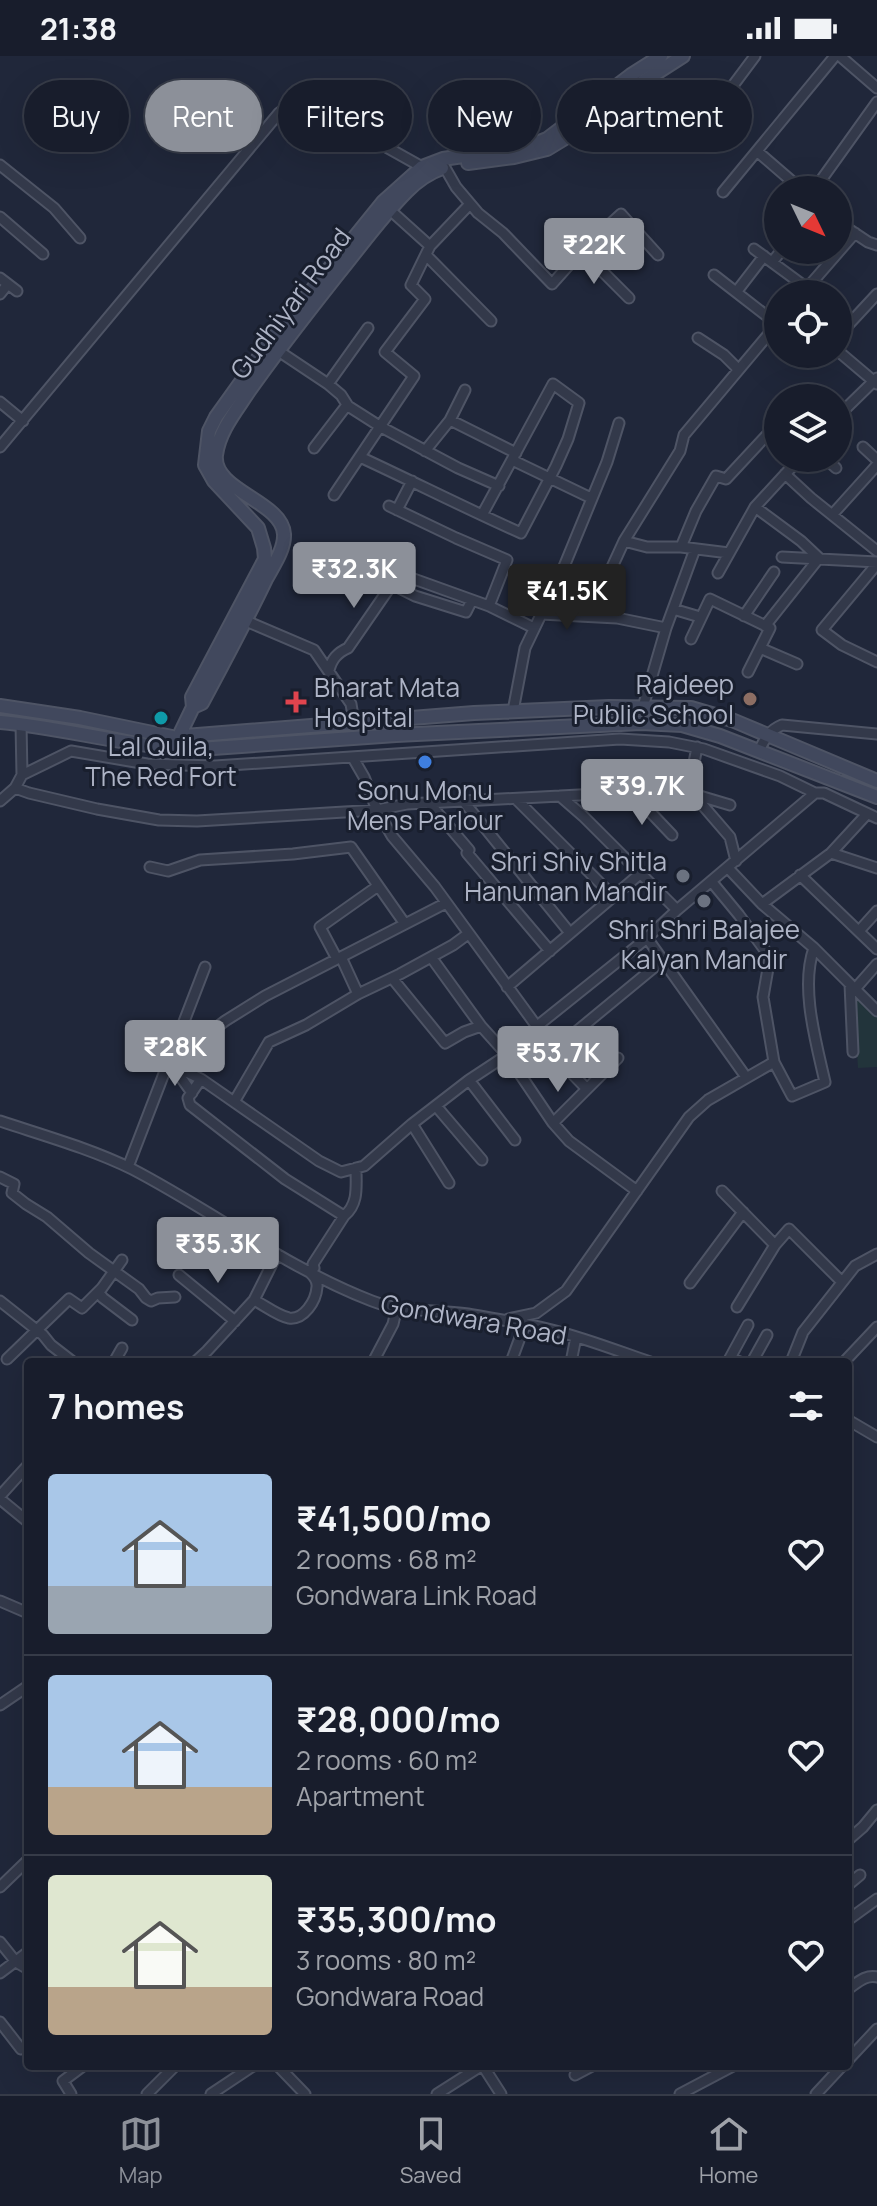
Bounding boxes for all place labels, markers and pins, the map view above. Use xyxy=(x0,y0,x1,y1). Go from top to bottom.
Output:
pin: ₹22K xyxy=(547,218,641,286)
pin: ₹32.3K xyxy=(289,542,419,610)
pin: ₹41.5K xyxy=(502,564,632,632)
place label: Rajdeep Public School xyxy=(573,666,734,732)
place label: Bharat Mata Hospital xyxy=(314,669,460,735)
marker: Rajdeep Public School xyxy=(741,690,759,708)
marker: Bharat Mata Hospital xyxy=(285,691,307,713)
marker: Lal Quila, The Red Fort xyxy=(152,709,170,727)
place label: Lal Quila, The Red Fort xyxy=(85,728,237,794)
marker: Sonu Monu Mens Parlour xyxy=(416,753,434,771)
pin: ₹39.7K xyxy=(577,759,707,827)
place label: Sonu Monu Mens Parlour xyxy=(347,772,503,838)
place label: Shri Shiv Shitla Hanuman Mandir xyxy=(464,843,667,909)
marker: Shri Shiv Shitla Hanuman Mandir xyxy=(674,867,692,885)
marker: Shri Shri Balajee Kalyan Mandir xyxy=(695,892,713,910)
place label: Shri Shri Balajee Kalyan Mandir xyxy=(608,911,800,977)
pin: ₹28K xyxy=(128,1020,222,1088)
pin: ₹53.7K xyxy=(493,1026,623,1094)
pin: ₹35.3K xyxy=(153,1217,283,1285)

